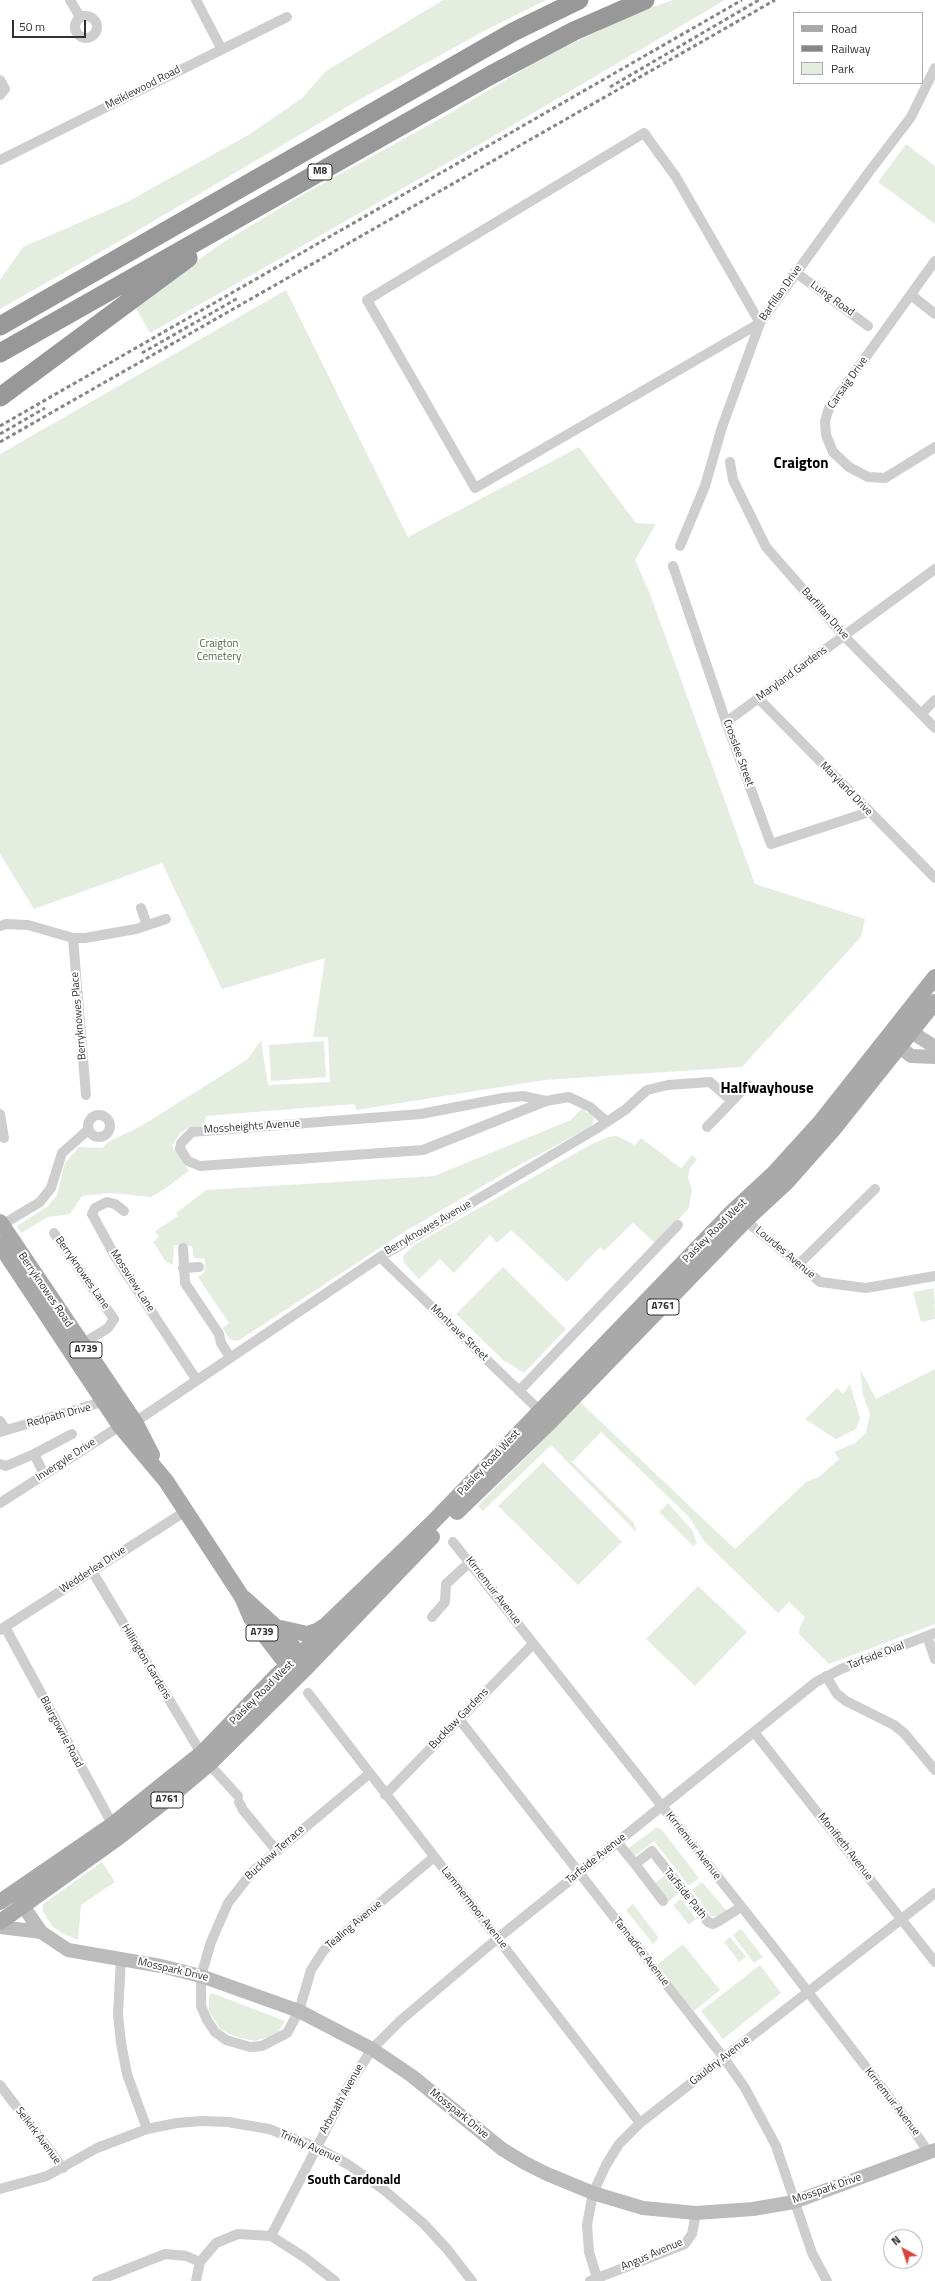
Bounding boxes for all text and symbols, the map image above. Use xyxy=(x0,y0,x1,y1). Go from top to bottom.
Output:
scale bar xyxy=(14,12,88,38)
legend xyxy=(793,12,923,84)
text: 50 m xyxy=(19,17,45,36)
text: Road xyxy=(831,19,857,38)
text: Railway xyxy=(831,39,871,58)
text: Park xyxy=(831,59,854,78)
street label: Meiklewood Road xyxy=(103,63,183,113)
road number: M8 xyxy=(308,164,332,180)
street label: Barfillan Drive xyxy=(757,263,805,323)
street label: Luing Road xyxy=(807,279,857,319)
street label: Carsaig Drive xyxy=(825,354,871,412)
district label: Craigton xyxy=(773,455,829,473)
street label: Barfillan Drive xyxy=(798,585,852,643)
park label: Craigton Cemetery xyxy=(197,637,241,663)
street label: Maryland Gardens xyxy=(754,644,830,704)
street label: Crosslee Street xyxy=(720,718,756,788)
street label: Maryland Drive xyxy=(817,759,875,819)
street label: Berryknowes Place xyxy=(69,971,89,1061)
district label: Halfwayhouse xyxy=(720,1080,814,1098)
street label: Mossheights Avenue xyxy=(203,1117,301,1137)
street label: Paisley Road West xyxy=(680,1196,750,1266)
street label: Berryknowes Avenue xyxy=(382,1198,474,1258)
street label: Lourdes Avenue xyxy=(752,1224,818,1282)
street label: Berryknowes Lane xyxy=(52,1234,112,1312)
street label: Mossview Lane xyxy=(107,1247,157,1315)
street label: Berryknowes Road xyxy=(15,1250,75,1330)
road number: A761 xyxy=(647,1299,679,1315)
street label: Montrave Street xyxy=(427,1302,491,1364)
road number: A739 xyxy=(70,1342,102,1358)
street label: Redpath Drive xyxy=(26,1401,92,1431)
street label: Paisley Road West xyxy=(455,1427,523,1499)
street label: Invergyle Drive xyxy=(34,1436,98,1484)
street label: Wedderlea Drive xyxy=(57,1544,129,1596)
street label: Kirriemuir Avenue xyxy=(462,1555,524,1627)
street label: Hillington Gardens xyxy=(118,1622,174,1702)
road number: A739 xyxy=(246,1625,278,1641)
street label: Tarfside Oval xyxy=(846,1639,906,1673)
street label: Paisley Road West xyxy=(227,1658,297,1728)
street label: Bucklaw Gardens xyxy=(427,1686,491,1752)
street label: Blairgowrie Road xyxy=(37,1694,85,1770)
road number: A761 xyxy=(151,1792,183,1808)
street label: Kirriemuir Avenue xyxy=(662,1810,724,1882)
street label: Monifieth Avenue xyxy=(815,1811,875,1883)
street label: Bucklaw Terrace xyxy=(243,1823,307,1883)
street label: Tarfside Avenue xyxy=(563,1831,629,1887)
street label: Lammermoor Avenue xyxy=(438,1865,510,1951)
street label: Tarfside Path xyxy=(661,1866,709,1922)
street label: Tealing Avenue xyxy=(323,1898,385,1952)
street label: Tannadice Avenue xyxy=(610,1915,672,1989)
street label: Mosspark Drive xyxy=(136,1955,210,1985)
street label: Gauldry Avenue xyxy=(687,2034,753,2088)
street label: Arbroath Avenue xyxy=(317,2062,367,2136)
street label: Kirriemuir Avenue xyxy=(861,2066,923,2138)
street label: Mosspark Drive xyxy=(427,2086,491,2142)
street label: Selkirk Avenue xyxy=(12,2105,64,2167)
street label: Trinity Avenue xyxy=(277,2128,343,2166)
street label: Mosspark Drive xyxy=(791,2171,863,2207)
district label: South Cardonald xyxy=(307,2173,401,2189)
north arrow xyxy=(883,2229,923,2269)
text: N xyxy=(888,2232,904,2249)
street label: Angus Avenue xyxy=(619,2236,685,2274)

